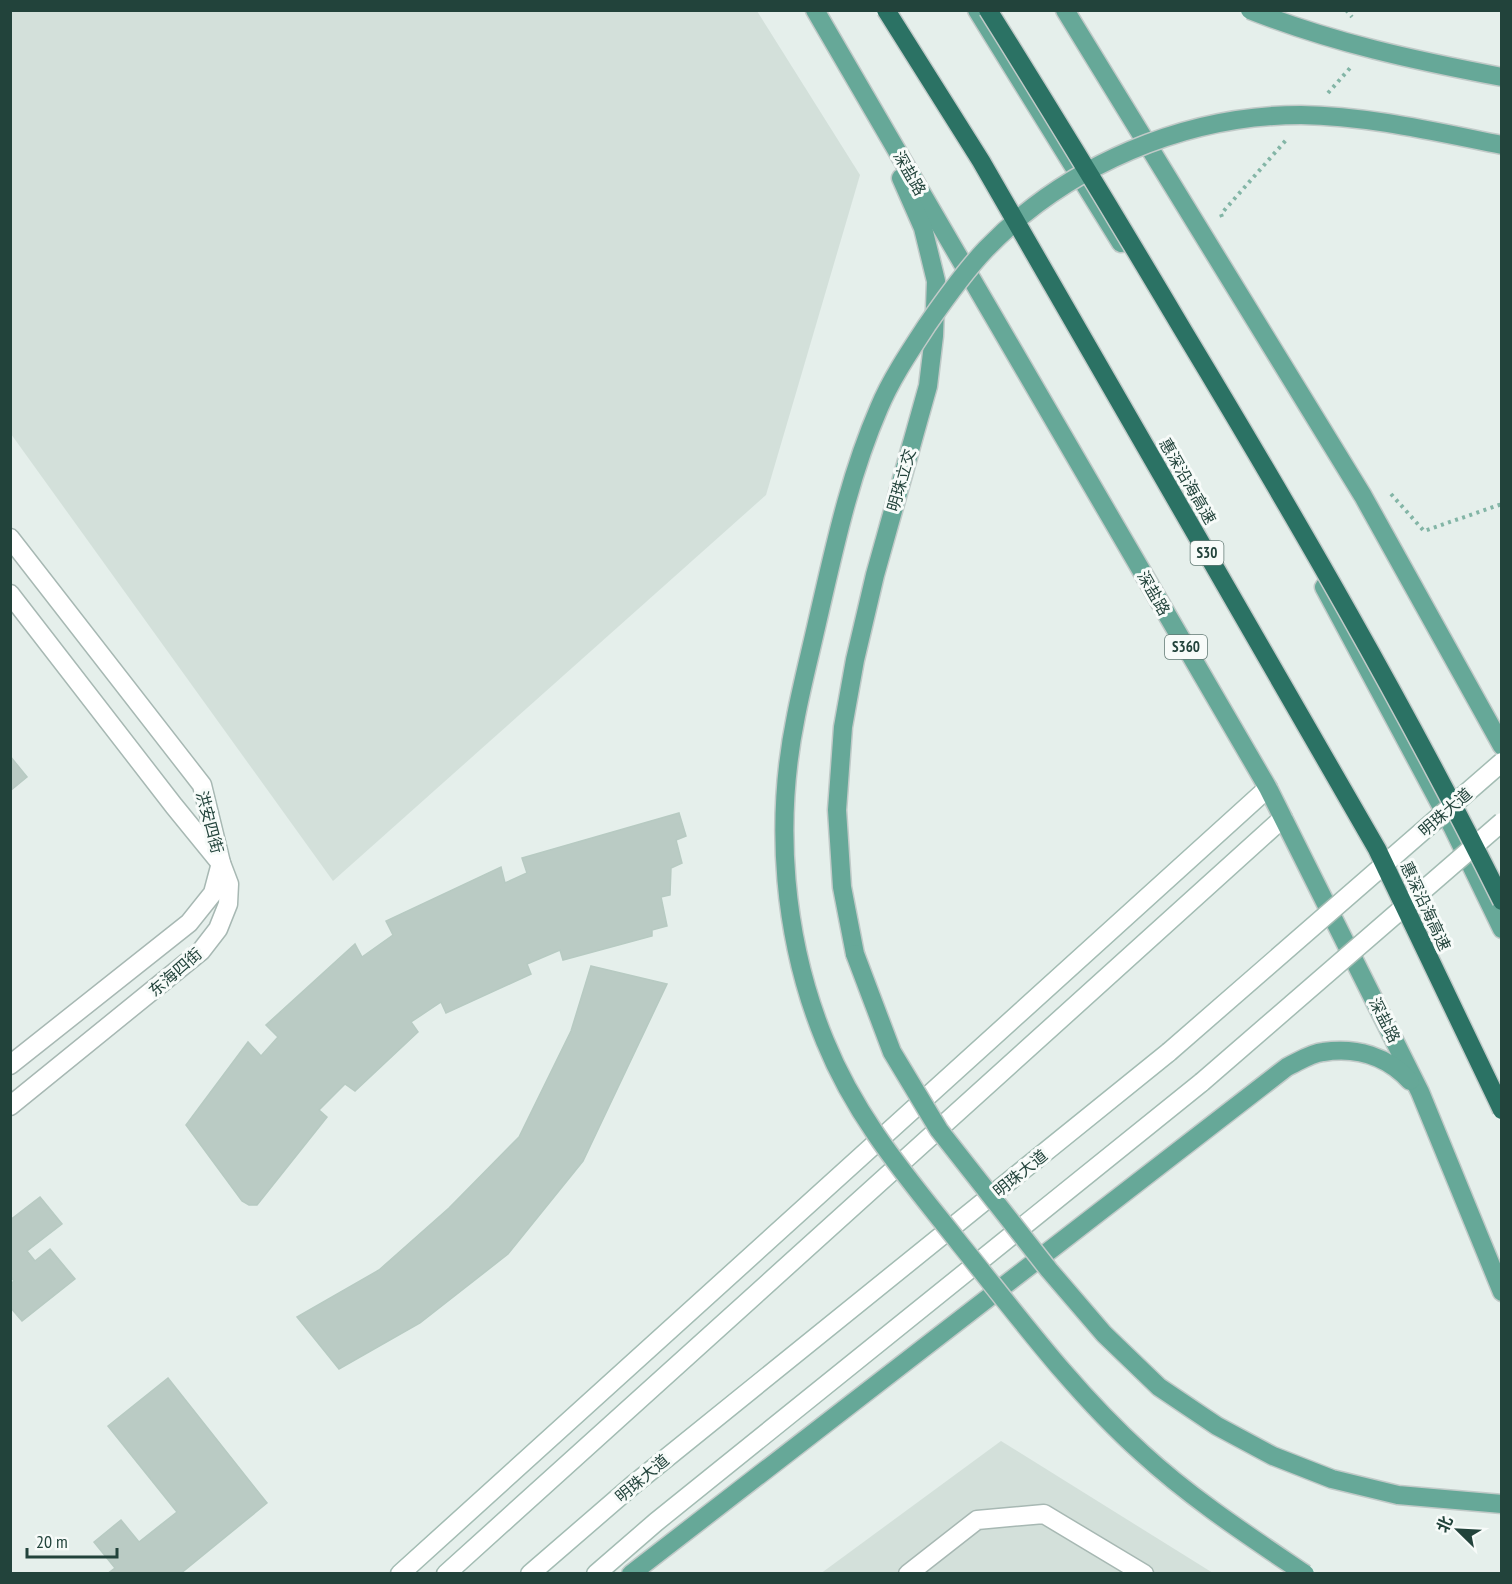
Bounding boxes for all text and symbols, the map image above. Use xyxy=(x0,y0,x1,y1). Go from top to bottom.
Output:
street label: 深盐路 xyxy=(889,147,931,199)
street label: 惠深沿海高速 xyxy=(1155,434,1221,528)
street label: 明珠立交 xyxy=(883,446,919,514)
road number: S30 xyxy=(1190,541,1224,565)
street label: 深盐路 xyxy=(1133,567,1175,619)
road number: S360 xyxy=(1165,635,1207,659)
street label: 明珠大道 xyxy=(1414,783,1476,841)
street label: 洪安四街 xyxy=(192,788,228,856)
street label: 惠深沿海高速 xyxy=(1397,858,1455,954)
street label: 东海四街 xyxy=(144,943,206,1001)
street label: 深盐路 xyxy=(1365,994,1405,1046)
street label: 明珠大道 xyxy=(989,1145,1051,1201)
street label: 明珠大道 xyxy=(611,1450,673,1506)
north arrow xyxy=(1428,1500,1488,1560)
text: 北 xyxy=(1432,1513,1457,1535)
scale bar xyxy=(27,1521,117,1559)
text: 20 m xyxy=(36,1530,68,1553)

